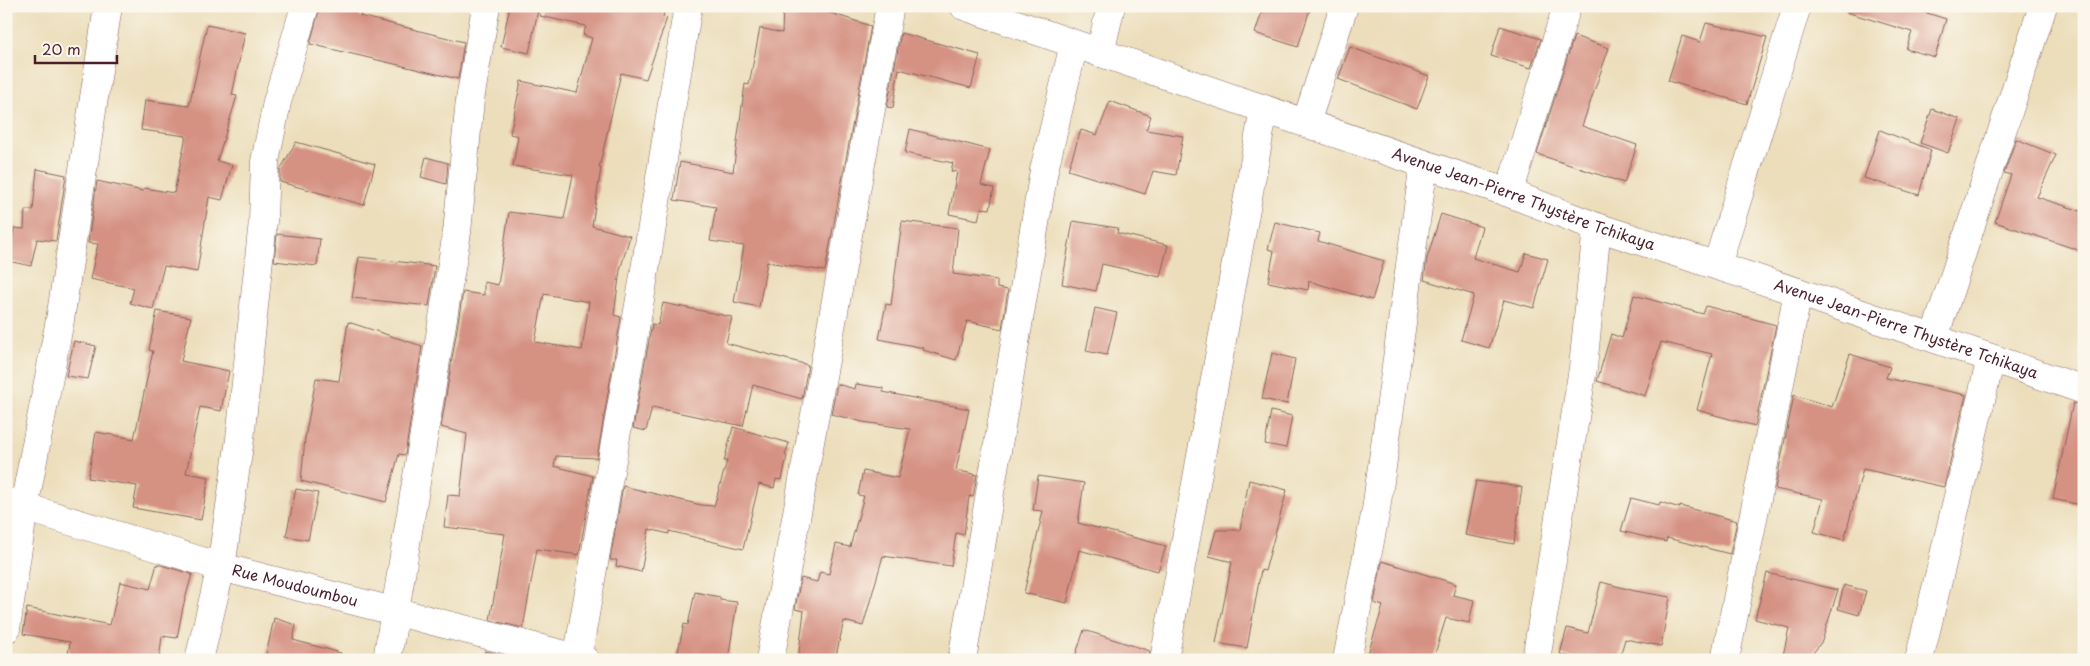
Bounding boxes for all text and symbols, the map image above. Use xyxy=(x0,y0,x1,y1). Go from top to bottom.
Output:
scale bar xyxy=(35,32,118,64)
text: 20 m xyxy=(42,37,81,60)
street label: Avenue Jean-Pierre Thystère Tchikaya xyxy=(1389,141,1659,255)
street label: Avenue Jean-Pierre Thystère Tchikaya xyxy=(1771,272,2042,384)
street label: Rue Moudoumbou xyxy=(230,557,361,612)

